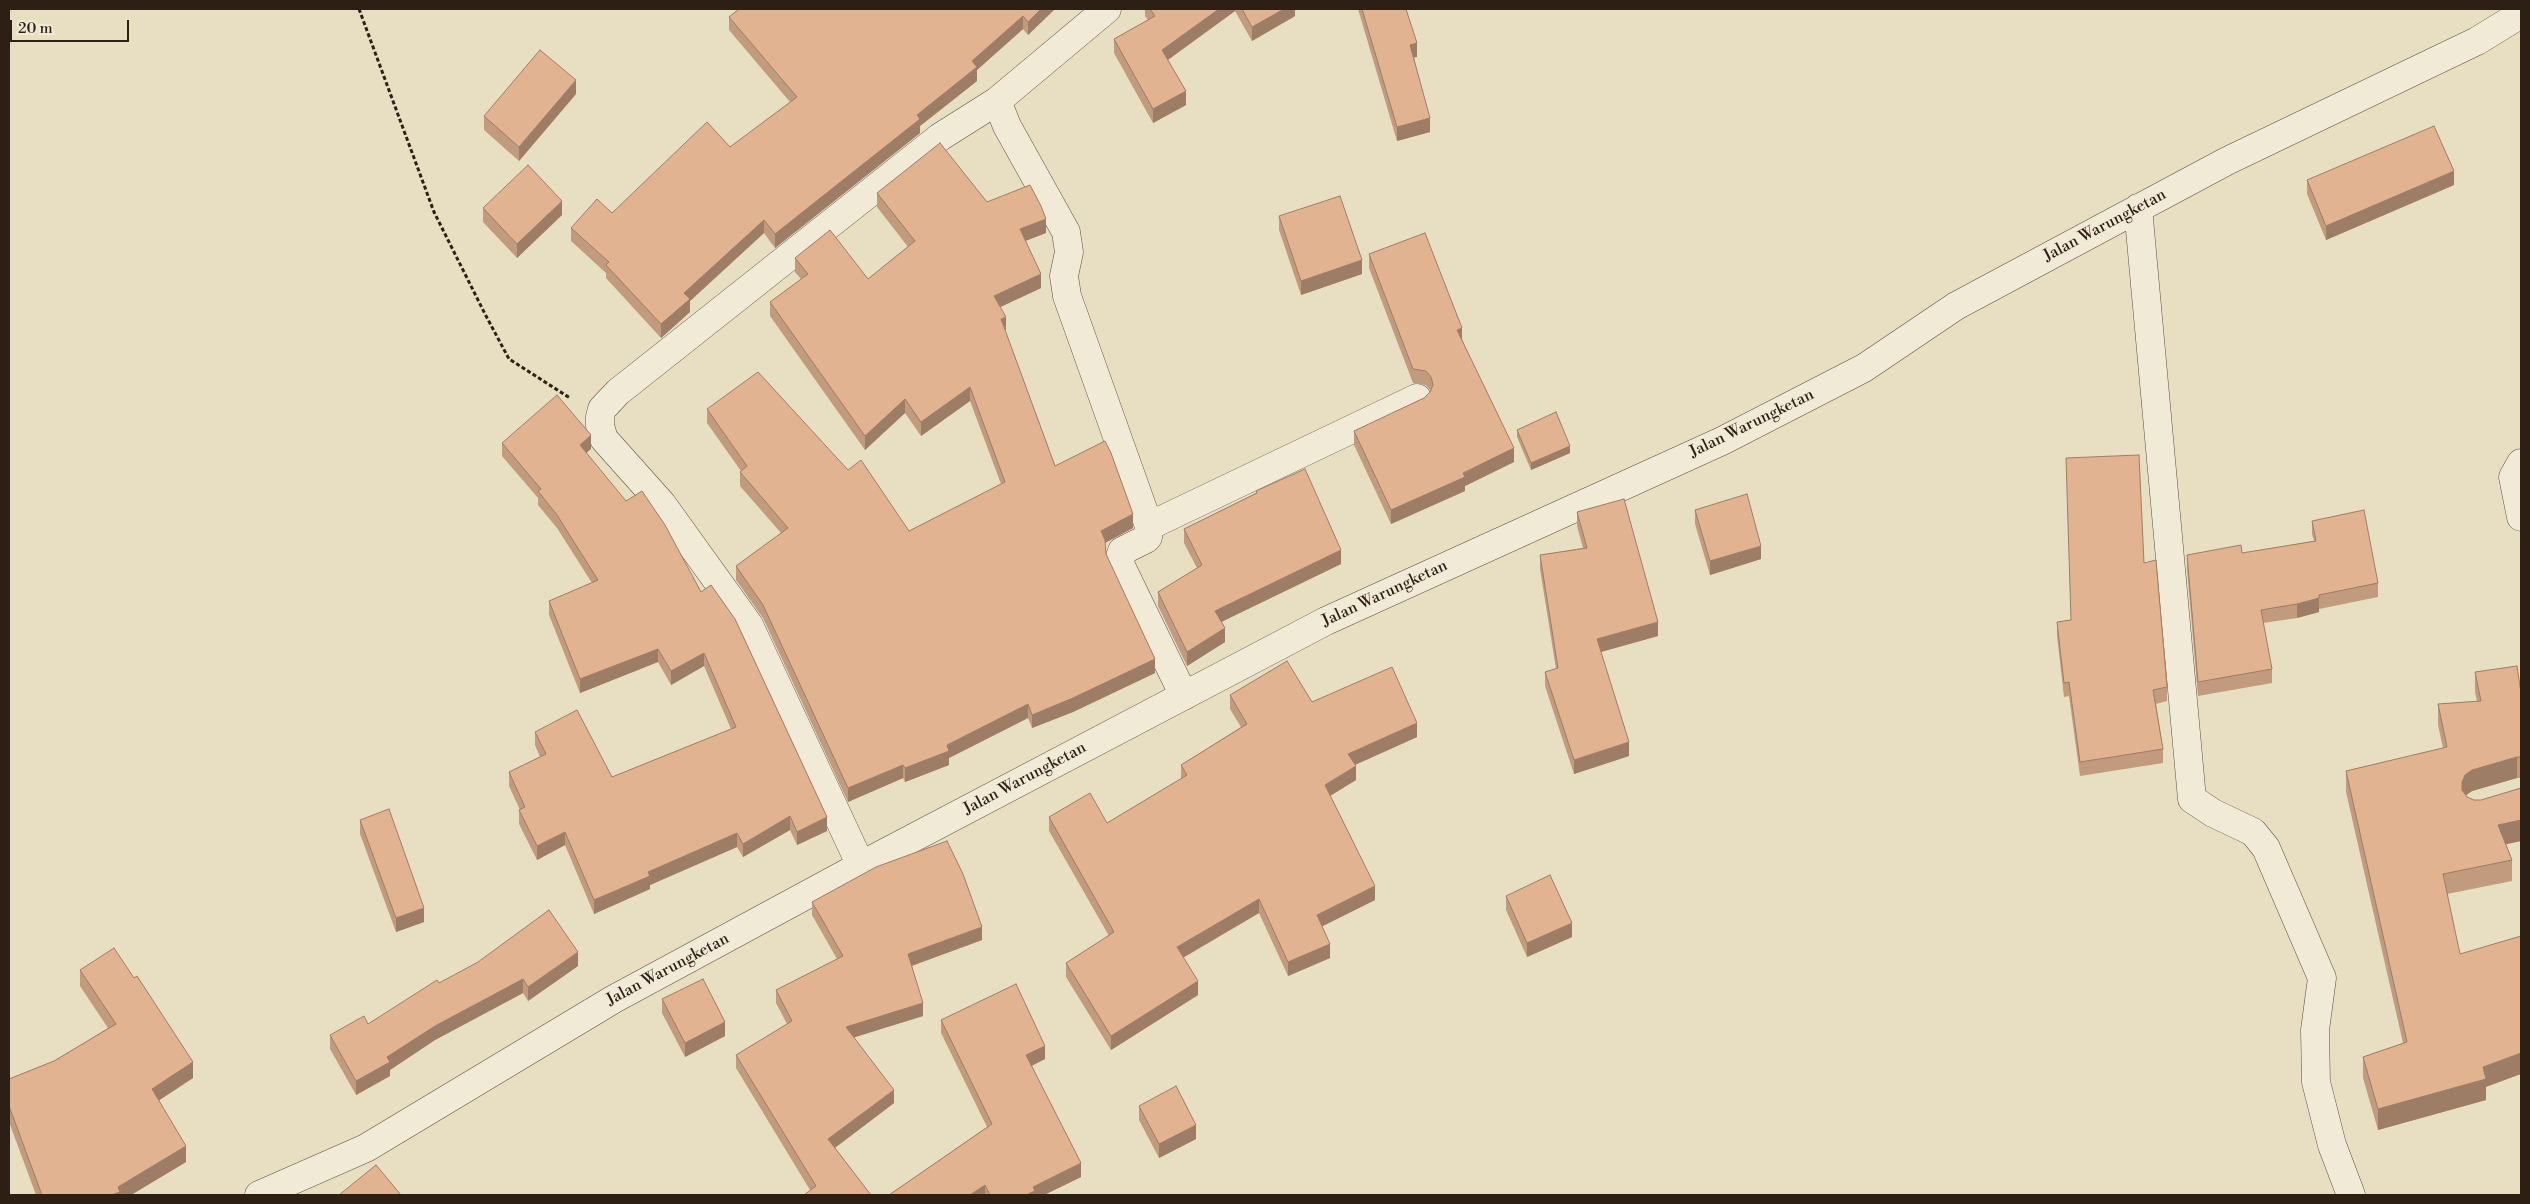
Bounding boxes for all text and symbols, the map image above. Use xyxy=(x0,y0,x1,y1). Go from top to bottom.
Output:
scale bar xyxy=(12,10,131,42)
text: 20 m xyxy=(18,19,53,38)
street label: Jalan Warungketan xyxy=(2040,186,2170,266)
street label: Jalan Warungketan xyxy=(1687,385,1817,463)
street label: Jalan Warungketan xyxy=(1319,557,1451,631)
street label: Jalan Warungketan xyxy=(960,739,1090,819)
street label: Jalan Warungketan xyxy=(603,930,733,1010)

